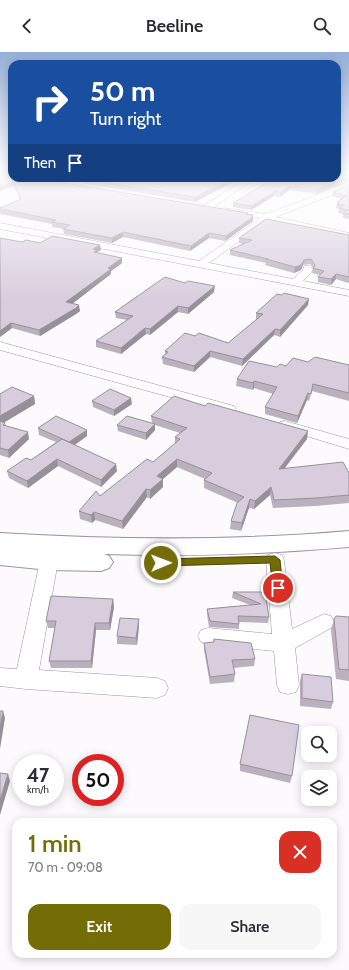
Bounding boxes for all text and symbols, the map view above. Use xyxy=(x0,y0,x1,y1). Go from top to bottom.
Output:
icon: back xyxy=(16,15,38,37)
text: Beeline xyxy=(146,15,203,37)
icon: search xyxy=(311,15,333,37)
text: 50 m xyxy=(90,74,155,108)
icon: right xyxy=(24,76,76,128)
text: Turn right xyxy=(90,108,161,130)
icon: arrive xyxy=(64,152,86,174)
text: Then xyxy=(24,154,56,172)
position arrow xyxy=(140,542,182,584)
pin xyxy=(261,571,295,605)
icon: arrive xyxy=(267,577,289,599)
map controls xyxy=(301,726,337,806)
button: search xyxy=(301,726,337,762)
speed limit sign: 50 xyxy=(72,754,124,806)
text: 47 xyxy=(27,763,49,787)
button: layers xyxy=(301,770,337,806)
text: km/h xyxy=(27,783,49,796)
text: 1 min xyxy=(28,829,82,858)
button: close xyxy=(279,831,321,873)
text: 70 m · 09:08 xyxy=(28,859,103,875)
button: Exit xyxy=(28,904,171,950)
button: Share xyxy=(179,904,321,950)

